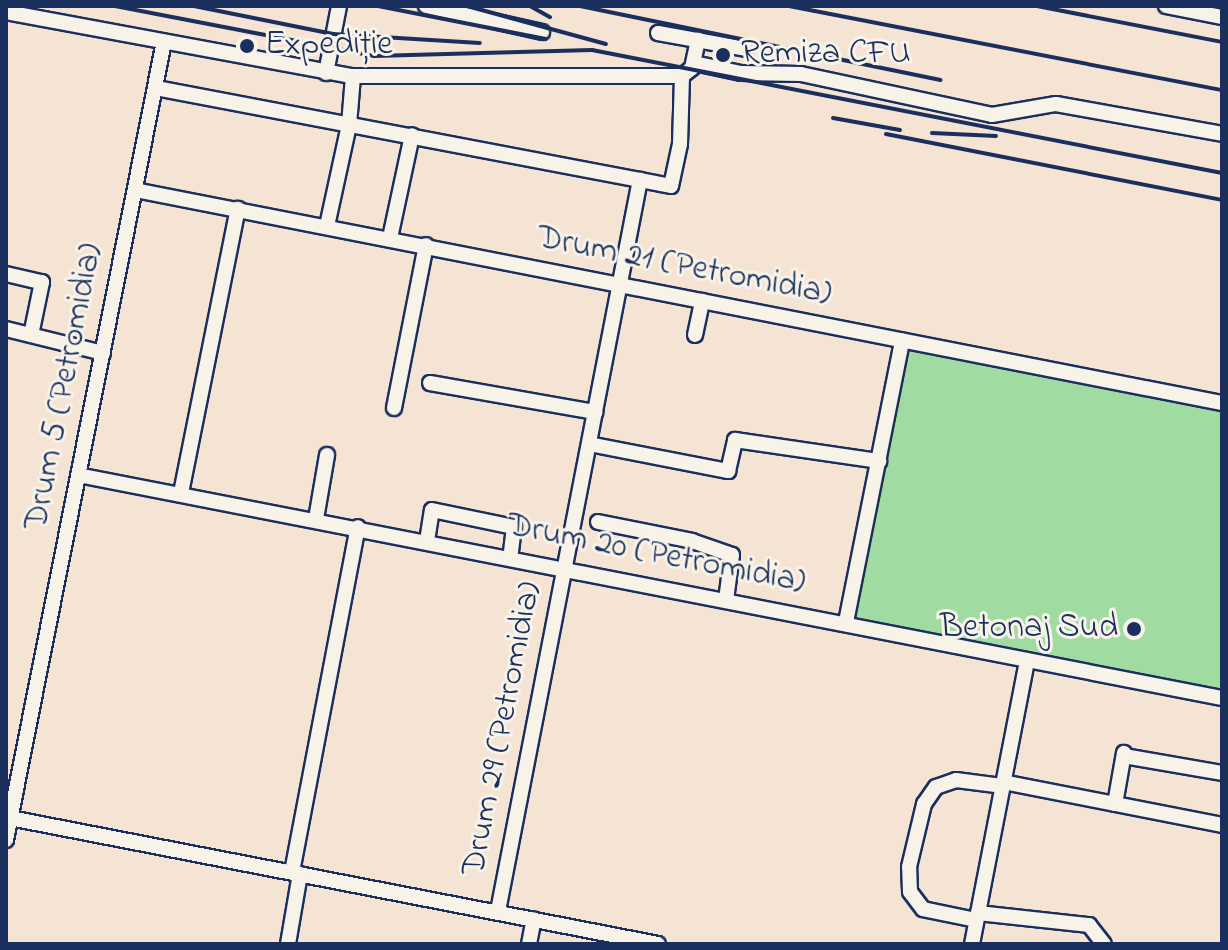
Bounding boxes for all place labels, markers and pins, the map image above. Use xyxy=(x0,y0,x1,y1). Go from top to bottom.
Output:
place label: Expediție xyxy=(265,26,393,66)
marker: Expediție xyxy=(236,35,258,57)
place label: Remiza CFU xyxy=(741,35,911,75)
marker: Remiza CFU xyxy=(712,44,734,66)
place label: Betonaj Sud xyxy=(940,609,1118,649)
marker: Betonaj Sud xyxy=(1125,620,1143,638)

